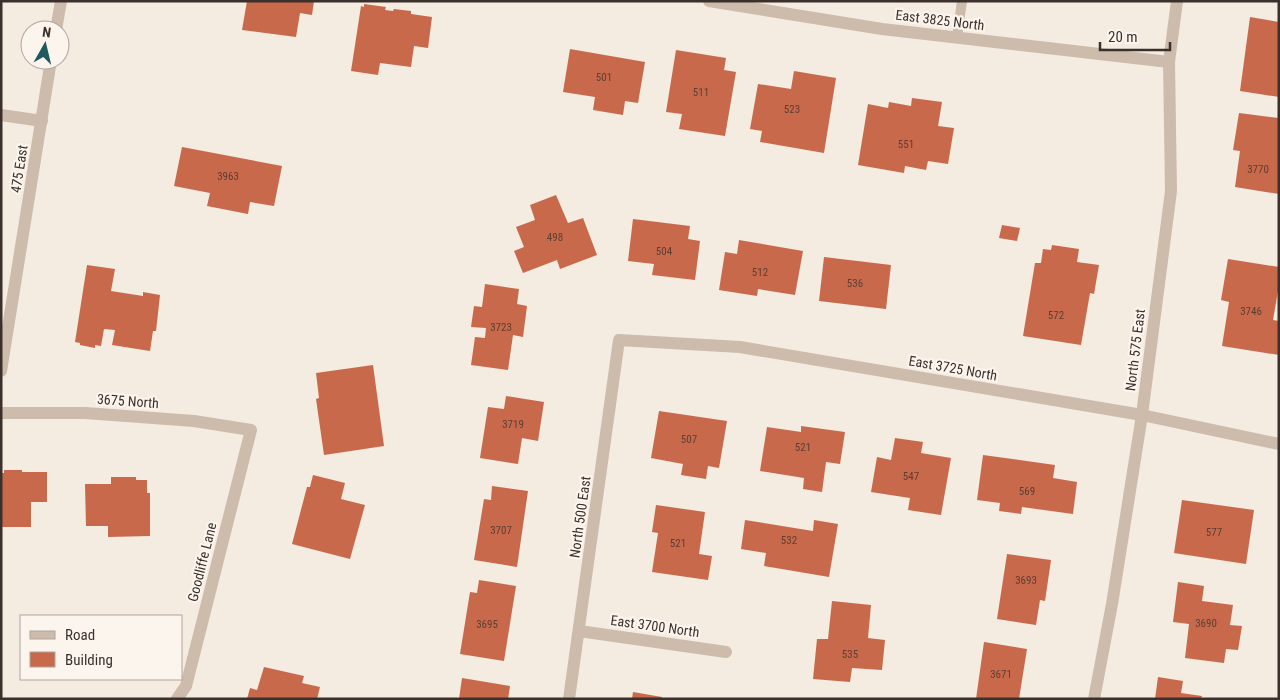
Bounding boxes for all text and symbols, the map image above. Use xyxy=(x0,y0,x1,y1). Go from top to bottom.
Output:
street label: East 3825 North xyxy=(895,7,985,33)
north arrow xyxy=(20,20,70,70)
scale bar xyxy=(1100,20,1170,52)
text: N xyxy=(41,24,52,41)
text: 20 m xyxy=(1108,28,1138,46)
house number: 501 xyxy=(596,71,612,84)
house number: 511 xyxy=(693,86,709,99)
house number: 523 xyxy=(784,103,800,116)
house number: 551 xyxy=(898,138,914,151)
street label: 475 East xyxy=(7,144,31,194)
house number: 3770 xyxy=(1247,163,1269,176)
house number: 3963 xyxy=(217,170,239,183)
house number: 498 xyxy=(547,231,563,244)
house number: 504 xyxy=(656,245,673,258)
house number: 512 xyxy=(752,266,768,279)
house number: 536 xyxy=(847,277,863,290)
house number: 3746 xyxy=(1240,305,1262,318)
street label: North 575 East xyxy=(1122,308,1148,392)
house number: 572 xyxy=(1048,309,1064,322)
house number: 3723 xyxy=(490,321,512,334)
street label: East 3725 North xyxy=(908,352,998,384)
street label: 3675 North xyxy=(96,391,160,411)
house number: 3719 xyxy=(502,418,524,431)
house number: 507 xyxy=(681,433,697,446)
house number: 521 xyxy=(795,441,811,454)
house number: 547 xyxy=(903,470,919,483)
street label: North 500 East xyxy=(566,475,594,559)
house number: 569 xyxy=(1019,485,1035,498)
street label: Goodliffe Lane xyxy=(184,520,220,603)
house number: 3707 xyxy=(490,524,512,537)
house number: 577 xyxy=(1206,526,1222,539)
house number: 532 xyxy=(781,534,797,547)
house number: 521 xyxy=(670,537,686,550)
house number: 3693 xyxy=(1015,574,1037,587)
street label: East 3700 North xyxy=(610,612,700,640)
legend xyxy=(20,615,182,680)
house number: 3690 xyxy=(1195,617,1217,630)
house number: 3695 xyxy=(476,618,498,631)
text: Road xyxy=(65,626,95,644)
house number: 535 xyxy=(842,648,858,661)
text: Building xyxy=(65,651,113,669)
house number: 3671 xyxy=(990,668,1012,681)

